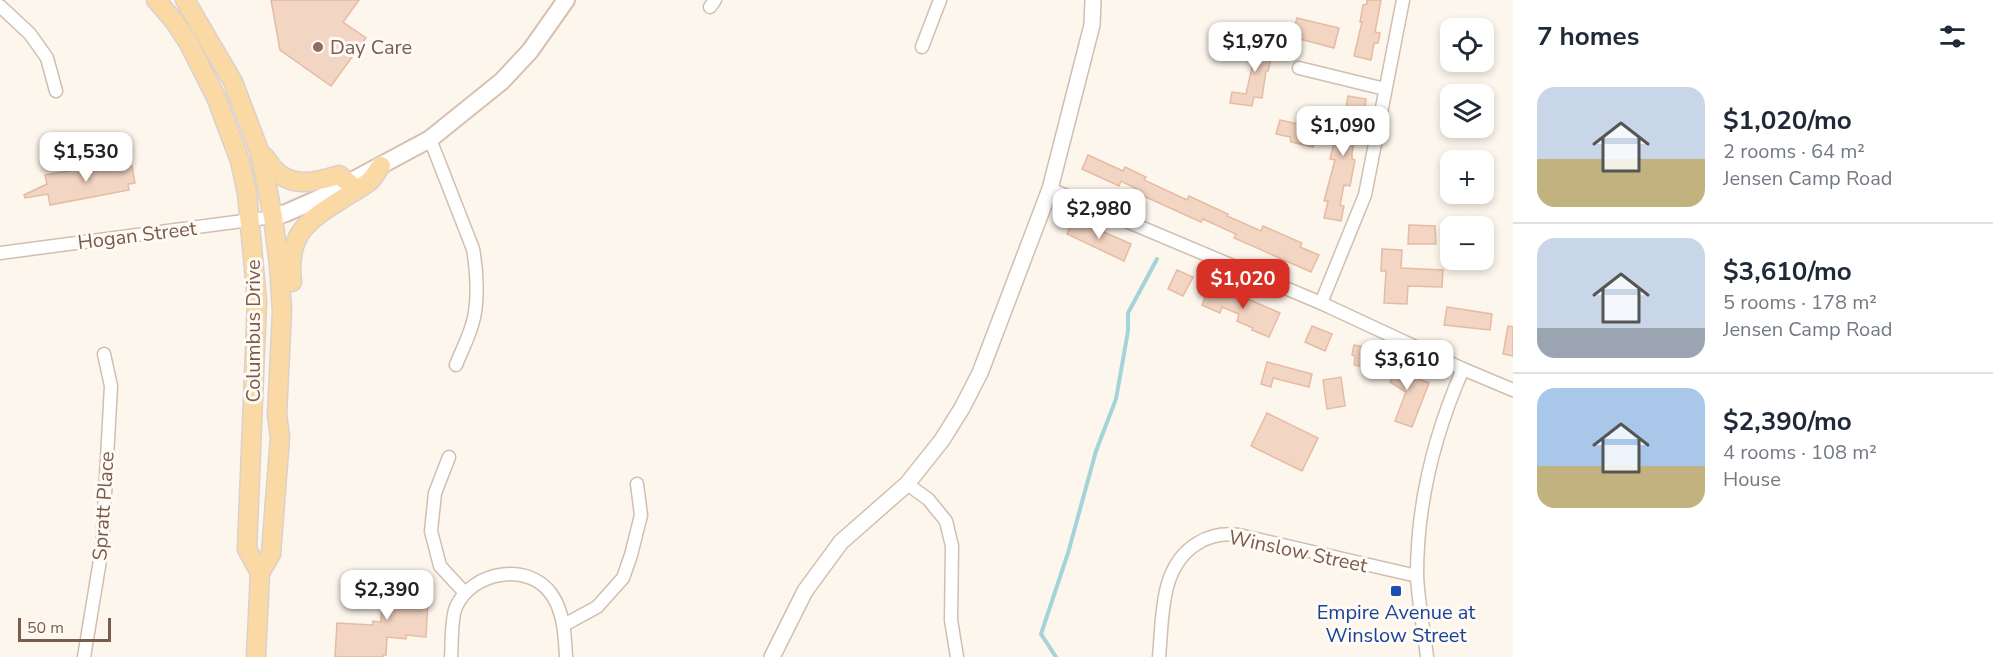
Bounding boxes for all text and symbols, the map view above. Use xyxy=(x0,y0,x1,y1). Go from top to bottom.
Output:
map controls xyxy=(1440,18,1494,270)
button: locate xyxy=(1440,18,1494,72)
text: 7 homes xyxy=(1537,19,1639,54)
icon: filters xyxy=(1936,20,1969,53)
pin: $1,970 xyxy=(1206,22,1304,73)
text: $1,970 xyxy=(1223,28,1287,55)
place label: Day Care xyxy=(330,34,412,61)
marker: Day Care xyxy=(311,40,325,54)
button: layers xyxy=(1440,84,1494,138)
text: $1,020/mo xyxy=(1723,103,1852,138)
pin: $1,090 xyxy=(1294,106,1392,157)
icon: home xyxy=(1585,111,1657,183)
text: $1,090 xyxy=(1311,112,1375,139)
pin: $1,530 xyxy=(37,132,135,183)
text: $1,530 xyxy=(54,138,118,165)
text: 2 rooms · 64 m² xyxy=(1723,138,1865,165)
button: + xyxy=(1440,150,1494,204)
text: Jensen Camp Road xyxy=(1723,165,1892,192)
pin: $2,980 xyxy=(1050,189,1148,240)
text: $2,980 xyxy=(1067,195,1131,222)
street label: Hogan Street xyxy=(76,215,199,256)
button: − xyxy=(1440,216,1494,270)
text: $3,610/mo xyxy=(1723,254,1852,289)
street label: Columbus Drive xyxy=(240,259,267,403)
pin: $1,020 xyxy=(1194,259,1292,310)
icon: home xyxy=(1585,262,1657,334)
text: $1,020 xyxy=(1211,265,1275,292)
text: 5 rooms · 178 m² xyxy=(1723,289,1877,316)
text: Jensen Camp Road xyxy=(1723,316,1892,343)
pin: $3,610 xyxy=(1358,340,1456,391)
text: $3,610 xyxy=(1375,346,1439,373)
text: $2,390/mo xyxy=(1723,404,1852,439)
icon: home xyxy=(1585,412,1657,484)
text: 4 rooms · 108 m² xyxy=(1723,439,1877,466)
street label: Spratt Place xyxy=(86,451,121,562)
text: House xyxy=(1723,466,1781,493)
street label: Winslow Street xyxy=(1226,524,1371,580)
pin: $2,390 xyxy=(338,570,436,621)
text: $2,390 xyxy=(355,576,419,603)
marker: Empire Avenue at Winslow Street xyxy=(1389,584,1403,598)
place label: Empire Avenue at Winslow Street xyxy=(1317,599,1476,649)
scale bar xyxy=(18,615,111,642)
text: 50 m xyxy=(27,617,64,639)

